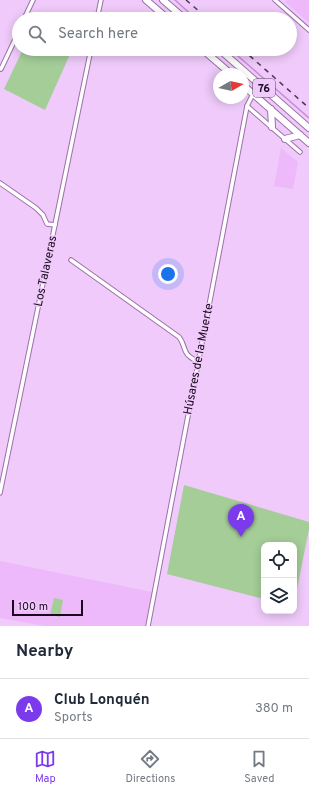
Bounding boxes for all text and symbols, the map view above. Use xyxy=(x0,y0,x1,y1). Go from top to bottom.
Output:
search box xyxy=(12,12,297,56)
icon: search xyxy=(26,23,48,45)
text: Search here xyxy=(58,25,138,44)
north arrow xyxy=(213,68,249,104)
road number: 76 xyxy=(253,79,275,97)
street label: Los Talaveras xyxy=(31,234,61,308)
your location xyxy=(158,264,178,284)
street label: Húsares de la Muerte xyxy=(180,302,218,416)
pin: A xyxy=(228,504,254,537)
map controls xyxy=(261,542,297,614)
button: locate xyxy=(261,542,297,578)
button: layers xyxy=(261,578,297,614)
scale bar xyxy=(12,598,83,617)
text: 100 m xyxy=(18,600,48,614)
text: Nearby xyxy=(16,641,73,663)
text: Club Lonquén xyxy=(54,691,150,710)
text: A xyxy=(24,701,34,717)
text: 380 m xyxy=(255,701,293,717)
text: Sports xyxy=(54,710,93,726)
tab: Map xyxy=(34,748,56,786)
tab: Directions xyxy=(125,748,175,786)
tab: Saved xyxy=(244,748,275,786)

